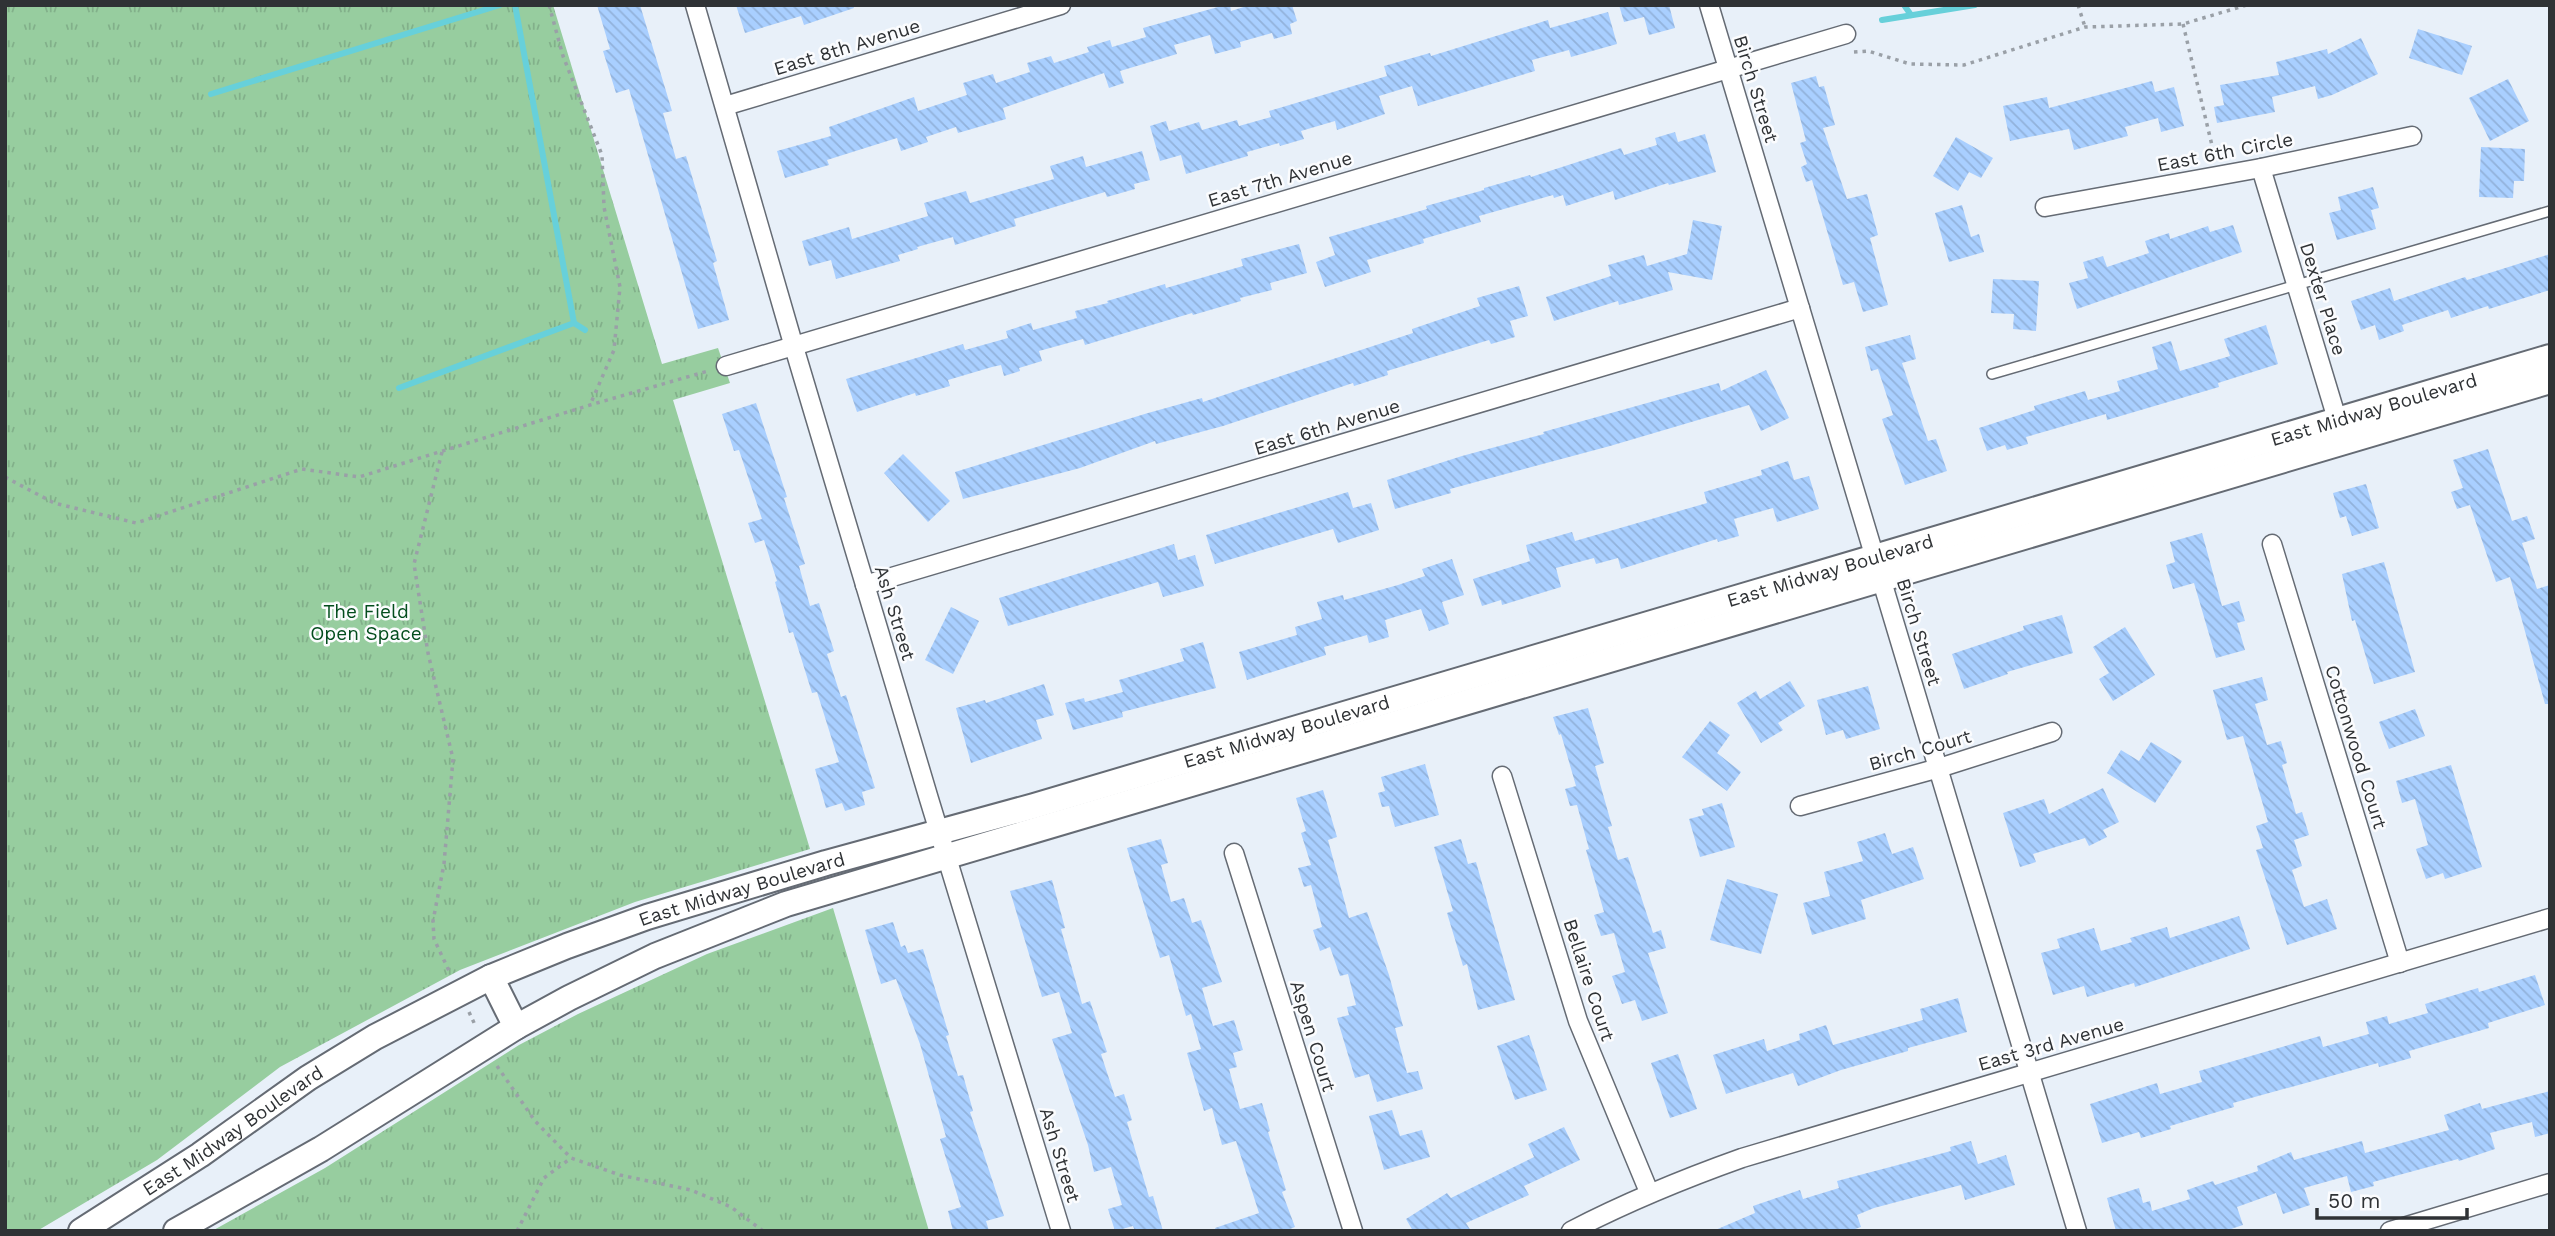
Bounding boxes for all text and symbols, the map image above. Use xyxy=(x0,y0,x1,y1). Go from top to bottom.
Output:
street label: East 8th Avenue xyxy=(771,14,923,80)
street label: Birch Street xyxy=(1729,33,1783,145)
street label: East 6th Circle xyxy=(2155,128,2295,176)
street label: East 7th Avenue xyxy=(1205,146,1355,212)
street label: Dexter Place xyxy=(2295,240,2351,358)
street label: East Midway Boulevard xyxy=(2268,368,2480,451)
street label: East 6th Avenue xyxy=(1251,394,1403,460)
street label: East Midway Boulevard xyxy=(1724,529,1936,612)
street label: Ash Street xyxy=(870,563,920,663)
street label: Birch Street xyxy=(1892,576,1946,688)
park label: The Field Open Space xyxy=(310,600,422,645)
street label: Cottonwood Court xyxy=(2320,662,2392,832)
street label: East Midway Boulevard xyxy=(1180,690,1392,773)
street label: Birch Court xyxy=(1866,724,1974,776)
street label: East Midway Boulevard xyxy=(635,847,847,931)
street label: Bellaire Court xyxy=(1558,916,1620,1044)
street label: Aspen Court xyxy=(1285,978,1341,1094)
street label: East 3rd Avenue xyxy=(1975,1012,2127,1076)
street label: East Midway Boulevard xyxy=(138,1060,327,1200)
street label: Ash Street xyxy=(1035,1105,1085,1205)
scale bar xyxy=(2317,1176,2468,1220)
text: 50 m xyxy=(2328,1188,2380,1213)

